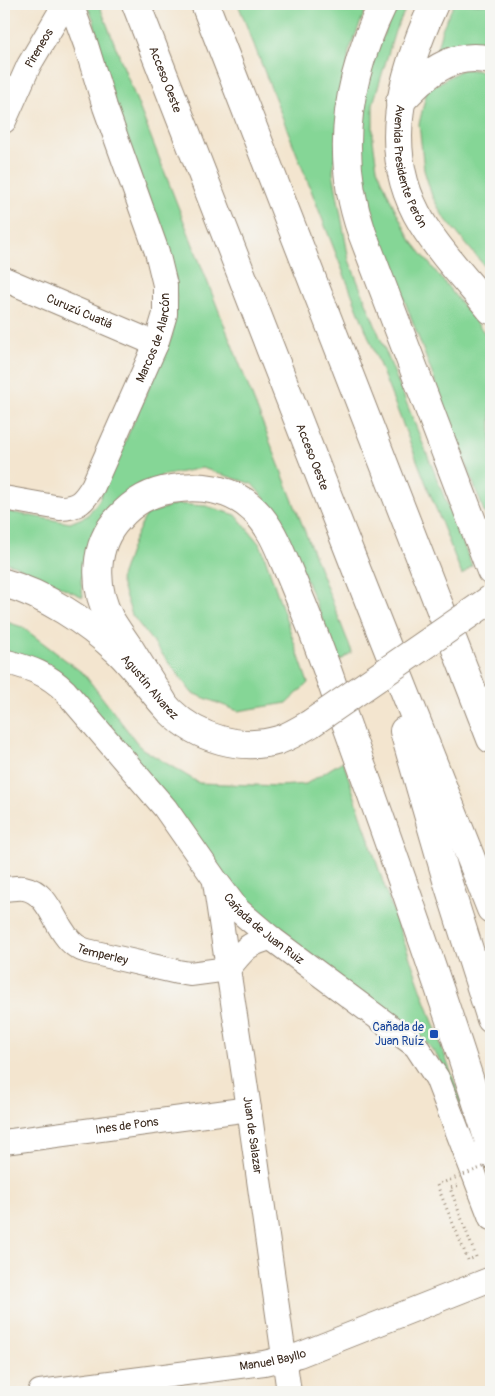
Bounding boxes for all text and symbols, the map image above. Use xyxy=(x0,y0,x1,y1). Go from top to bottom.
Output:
street label: Pireneos xyxy=(22,25,57,70)
street label: Acceso Oeste xyxy=(146,44,185,115)
street label: Avenida Presidente Perón xyxy=(390,104,431,231)
street label: Curuzú Cuatiá xyxy=(44,291,115,332)
street label: Marcos de Alarcón xyxy=(132,293,173,385)
street label: Acceso Oeste xyxy=(293,421,332,492)
street label: Agustín Alvarez xyxy=(118,651,182,723)
street label: Cañada de Juan Ruiz xyxy=(220,890,307,968)
street label: Temperley xyxy=(74,940,130,968)
place label: Cañada de Juan Ruíz xyxy=(373,1020,424,1049)
marker: Cañada de Juan Ruíz xyxy=(428,1028,440,1040)
street label: Juan de Salazar xyxy=(240,1095,266,1176)
street label: Ines de Pons xyxy=(94,1114,160,1137)
street label: Manuel Bayllo xyxy=(238,1345,309,1374)

